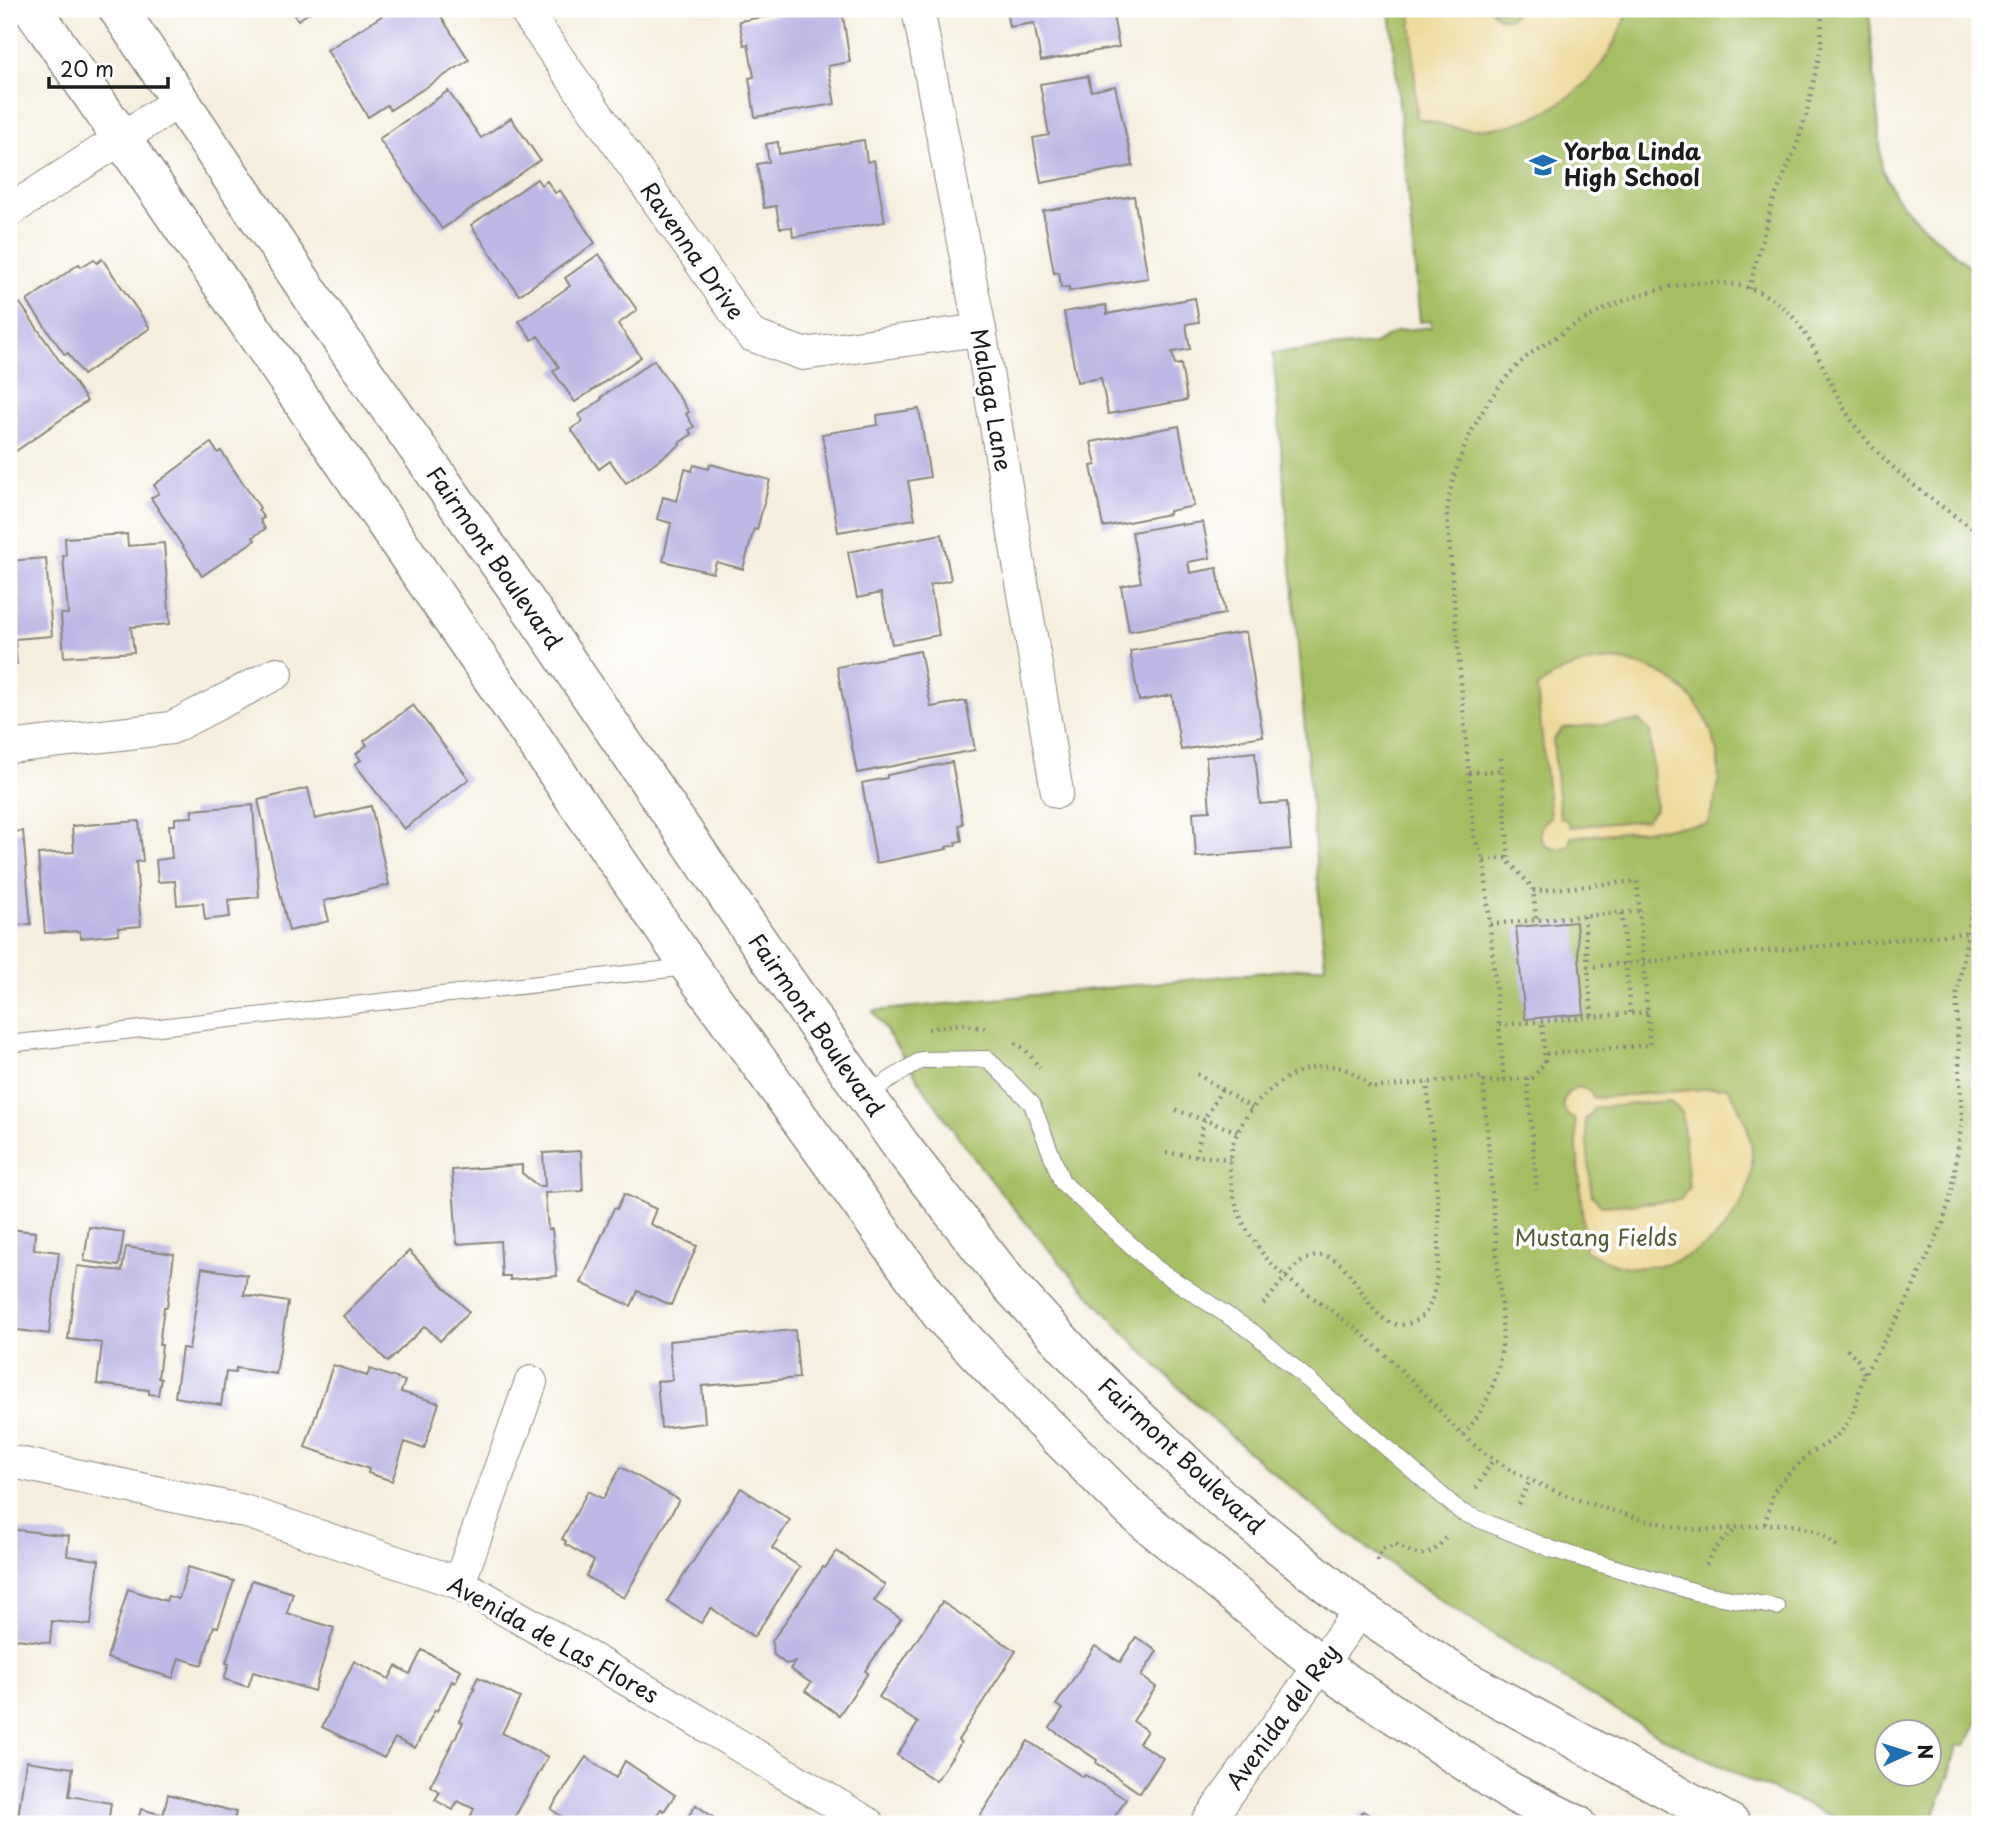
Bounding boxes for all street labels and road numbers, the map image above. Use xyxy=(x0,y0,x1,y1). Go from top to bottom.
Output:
street label: Ravenna Drive xyxy=(633,174,754,326)
street label: Malaga Lane xyxy=(963,325,1022,474)
street label: Fairmont Boulevard xyxy=(419,458,572,656)
street label: Fairmont Boulevard xyxy=(741,925,894,1123)
street label: Fairmont Boulevard xyxy=(1091,1368,1273,1542)
street label: Avenida de Las Flores xyxy=(442,1566,666,1711)
street label: Avenida del Rey xyxy=(1217,1636,1347,1797)

